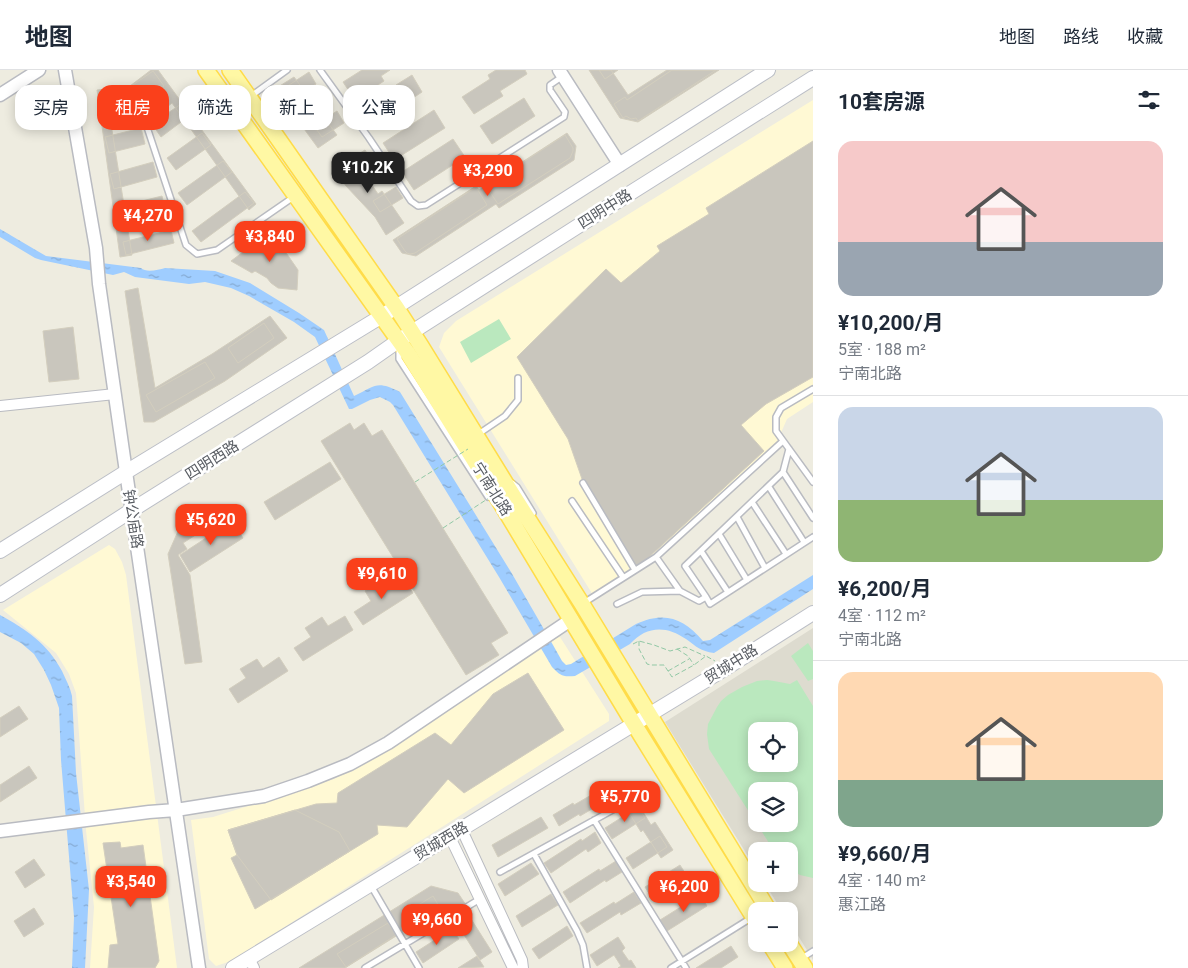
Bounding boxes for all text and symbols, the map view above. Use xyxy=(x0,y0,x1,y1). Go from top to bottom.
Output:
text: 地图 xyxy=(25,23,73,51)
text: 地图 xyxy=(999,26,1035,47)
text: 路线 xyxy=(1063,26,1099,47)
text: 收藏 xyxy=(1127,26,1163,47)
chip: 买房 xyxy=(15,85,87,130)
chip: 租房 xyxy=(97,85,169,130)
chip: 筛选 xyxy=(179,85,251,130)
chip: 新上 xyxy=(261,85,333,130)
chip: 公寓 xyxy=(343,85,415,130)
icon: filters xyxy=(1135,86,1163,114)
text: 10套房源 xyxy=(838,90,925,114)
pin: ¥10.2K xyxy=(327,152,409,194)
pin: ¥3,290 xyxy=(447,154,529,197)
text: ¥10.2K xyxy=(343,158,393,177)
text: ¥3,290 xyxy=(463,161,513,180)
icon: home xyxy=(956,174,1046,264)
street label: 四明中路 xyxy=(575,185,635,233)
pin: ¥4,270 xyxy=(107,200,189,242)
text: ¥4,270 xyxy=(123,206,173,225)
pin: ¥3,840 xyxy=(229,220,311,263)
text: ¥3,840 xyxy=(245,227,295,246)
text: ¥10,200/月 xyxy=(838,311,943,335)
text: 5室 · 188 m² xyxy=(838,340,926,359)
text: 宁南北路 xyxy=(838,364,902,383)
street label: 四明西路 xyxy=(182,436,242,484)
icon: home xyxy=(956,439,1046,529)
street label: 宁南北路 xyxy=(468,459,516,519)
street label: 钟公庙路 xyxy=(119,488,147,550)
pin: ¥5,620 xyxy=(170,504,252,546)
text: ¥5,620 xyxy=(186,510,236,529)
pin: ¥9,610 xyxy=(341,558,423,600)
text: ¥9,610 xyxy=(357,564,407,583)
text: ¥6,200/月 xyxy=(838,577,931,601)
text: 4室 · 112 m² xyxy=(838,606,926,625)
text: 宁南北路 xyxy=(838,630,902,649)
street label: 贸城中路 xyxy=(701,640,761,688)
icon: home xyxy=(956,704,1046,794)
map controls xyxy=(748,722,798,952)
button: locate xyxy=(748,722,798,772)
pin: ¥5,770 xyxy=(584,780,666,823)
button: layers xyxy=(748,782,798,832)
text: ¥5,770 xyxy=(600,787,650,806)
street label: 贸城西路 xyxy=(411,818,471,864)
button: + xyxy=(748,842,798,892)
text: ¥9,660/月 xyxy=(838,842,931,866)
pin: ¥3,540 xyxy=(90,866,172,908)
pin: ¥6,200 xyxy=(643,870,725,913)
text: 4室 · 140 m² xyxy=(838,871,926,890)
text: ¥3,540 xyxy=(106,872,156,891)
text: ¥6,200 xyxy=(659,877,709,896)
text: 惠江路 xyxy=(838,895,886,914)
button: − xyxy=(748,902,798,952)
pin: ¥9,660 xyxy=(396,904,478,946)
text: ¥9,660 xyxy=(412,910,462,929)

